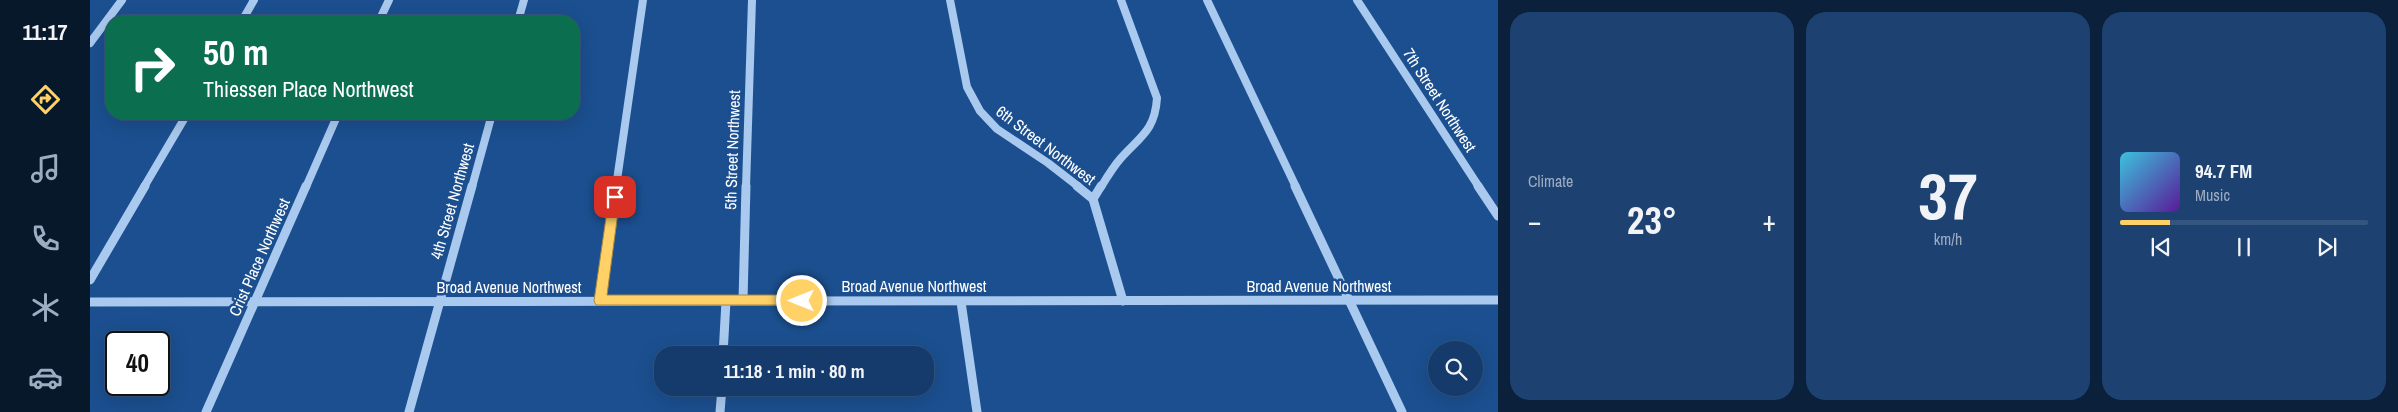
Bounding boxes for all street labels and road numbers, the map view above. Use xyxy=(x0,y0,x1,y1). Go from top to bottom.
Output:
street label: 7th Street Northwest xyxy=(1398,44,1482,156)
street label: 5th Street Northwest xyxy=(719,90,745,210)
street label: 6th Street Northwest xyxy=(992,100,1101,190)
street label: 4th Street Northwest xyxy=(425,140,479,262)
street label: Crist Place Northwest xyxy=(223,194,295,319)
street label: Broad Avenue Northwest xyxy=(842,275,987,297)
street label: Broad Avenue Northwest xyxy=(1247,275,1392,297)
street label: Broad Avenue Northwest xyxy=(437,276,582,298)

